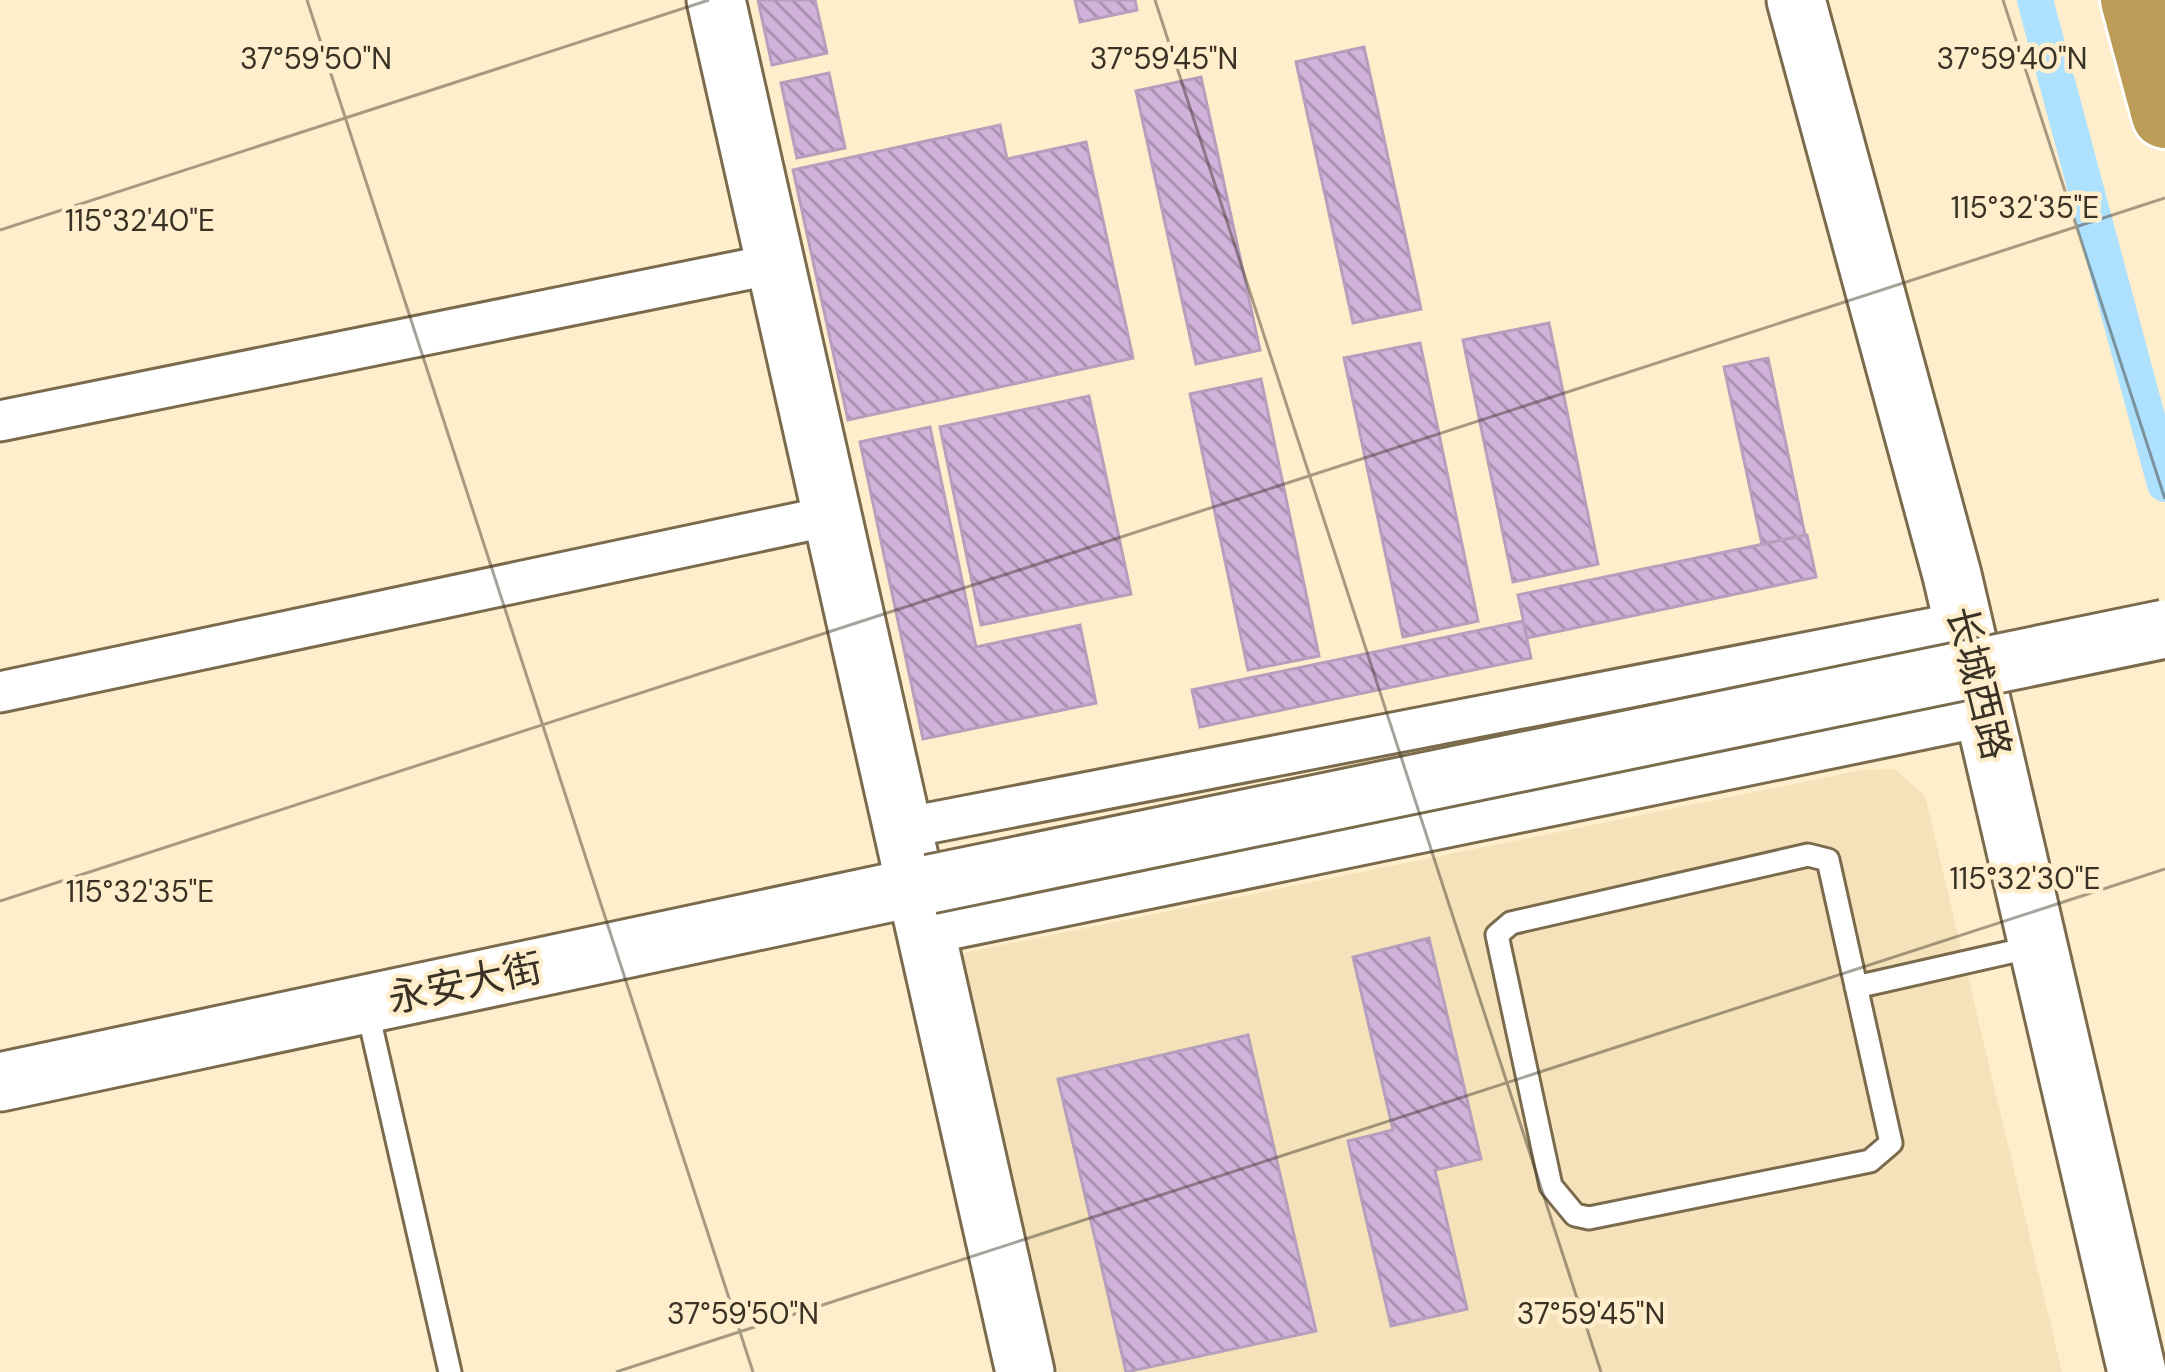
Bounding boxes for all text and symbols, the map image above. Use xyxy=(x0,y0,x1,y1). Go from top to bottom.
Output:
text: 37°59'50"N xyxy=(240,39,392,78)
text: 37°59'45"N xyxy=(1090,39,1238,78)
text: 37°59'40"N xyxy=(1936,39,2088,78)
text: 115°32'35"E xyxy=(1951,188,2099,227)
text: 115°32'40"E xyxy=(65,201,215,240)
street label: 长城西路 xyxy=(1935,601,2023,765)
text: 115°32'30"E xyxy=(1949,859,2101,898)
text: 115°32'35"E xyxy=(66,872,214,911)
street label: 永安大街 xyxy=(383,942,547,1024)
text: 37°59'50"N xyxy=(667,1294,819,1333)
text: 37°59'45"N xyxy=(1517,1294,1665,1333)

